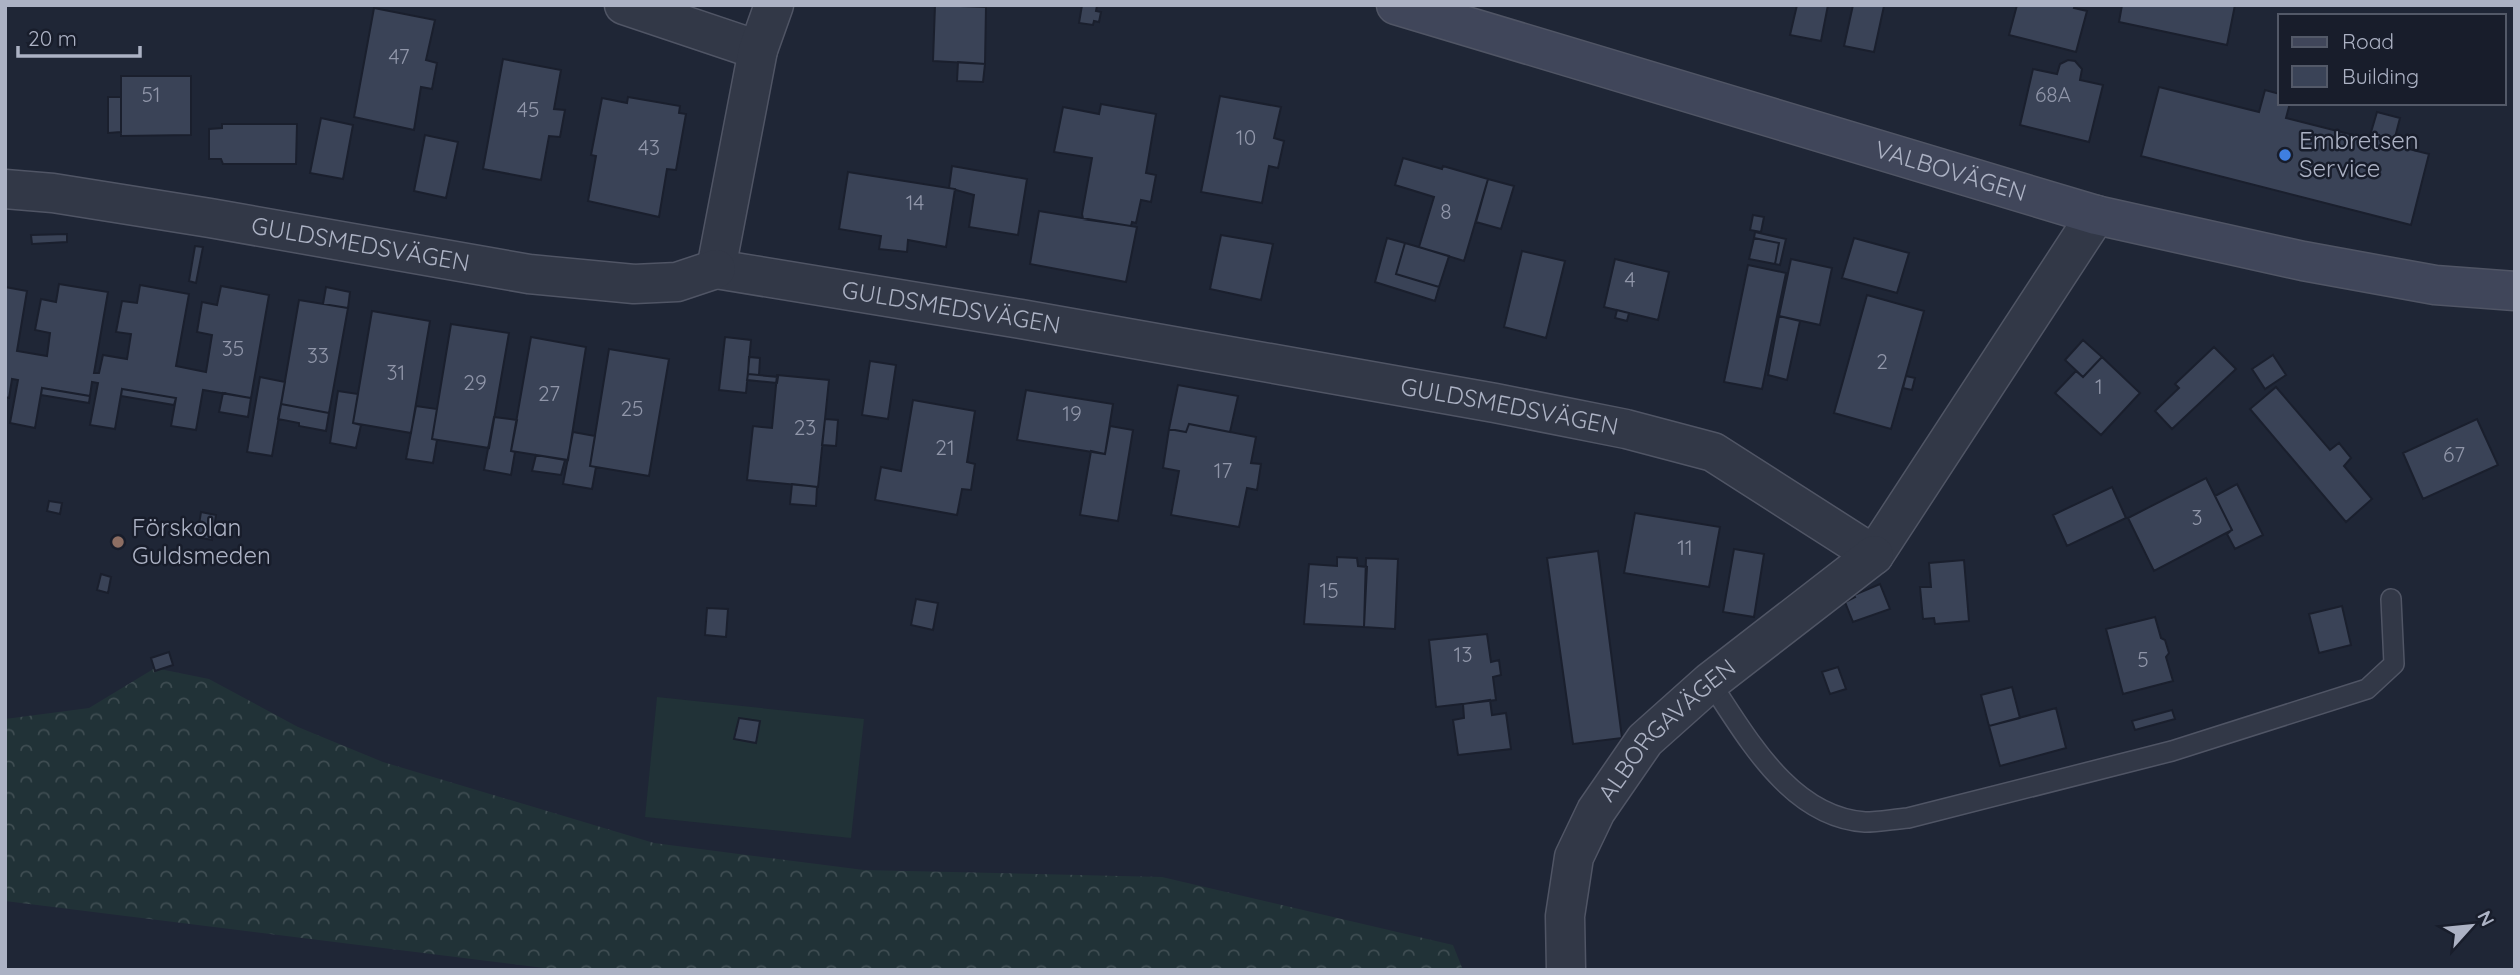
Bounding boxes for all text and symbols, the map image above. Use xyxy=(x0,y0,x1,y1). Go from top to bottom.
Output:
scale bar xyxy=(18,14,140,58)
legend xyxy=(2278,14,2506,105)
text: 20 m xyxy=(28,25,77,51)
text: Road xyxy=(2342,28,2394,54)
house number: 47 xyxy=(388,43,410,69)
text: Building xyxy=(2342,63,2419,89)
house number: 51 xyxy=(141,81,161,107)
house number: 68A xyxy=(2035,81,2071,107)
house number: 45 xyxy=(517,96,539,122)
house number: 10 xyxy=(1236,124,1256,150)
place label: Embretsen Service xyxy=(2299,125,2419,183)
house number: 43 xyxy=(638,134,660,160)
street label: VALBOVÄGEN xyxy=(1872,134,2030,207)
marker: Embretsen Service xyxy=(2277,147,2293,163)
house number: 14 xyxy=(906,189,924,215)
house number: 8 xyxy=(1440,198,1452,224)
street label: GULDSMEDSVÄGEN xyxy=(249,210,472,277)
house number: 4 xyxy=(1624,266,1636,292)
street label: GULDSMEDSVÄGEN xyxy=(840,274,1063,340)
house number: 35 xyxy=(222,335,244,361)
house number: 33 xyxy=(307,342,329,368)
house number: 2 xyxy=(1876,348,1888,374)
house number: 31 xyxy=(387,359,405,385)
house number: 29 xyxy=(463,369,487,395)
street label: GULDSMEDSVÄGEN xyxy=(1398,371,1621,441)
house number: 1 xyxy=(2095,373,2103,399)
house number: 27 xyxy=(538,380,560,406)
house number: 25 xyxy=(620,395,644,421)
house number: 19 xyxy=(1062,400,1082,426)
house number: 23 xyxy=(794,414,816,440)
house number: 21 xyxy=(935,434,955,460)
house number: 67 xyxy=(2443,441,2465,467)
house number: 17 xyxy=(1214,457,1232,483)
house number: 3 xyxy=(2191,504,2203,530)
place label: Förskolan Guldsmeden xyxy=(132,512,271,570)
marker: Förskolan Guldsmeden xyxy=(110,534,126,550)
house number: 11 xyxy=(1677,534,1693,560)
house number: 15 xyxy=(1319,577,1339,603)
house number: 13 xyxy=(1454,641,1472,667)
house number: 5 xyxy=(2137,646,2149,672)
street label: ALBORGAVÄGEN xyxy=(1591,652,1741,807)
north arrow xyxy=(2436,891,2506,961)
text: N xyxy=(2472,907,2500,930)

